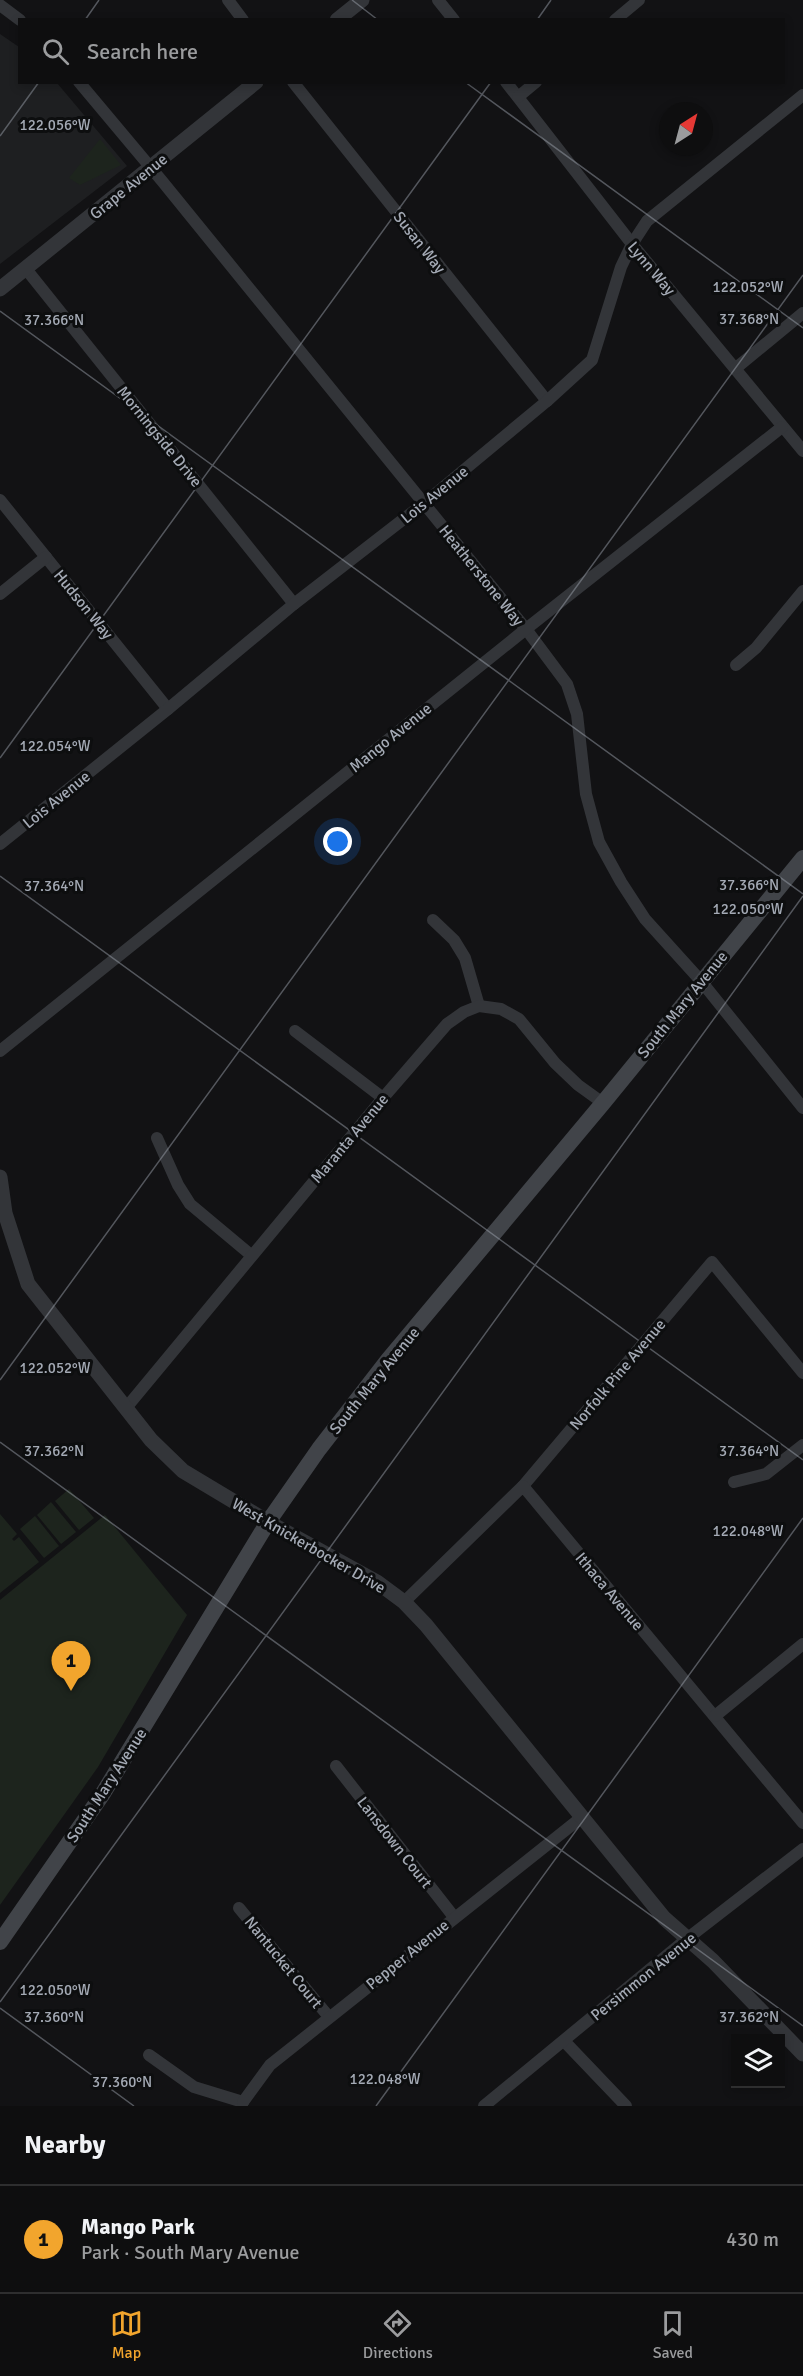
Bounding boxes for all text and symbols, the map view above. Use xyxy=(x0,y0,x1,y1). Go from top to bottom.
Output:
search box xyxy=(18,18,785,84)
icon: search xyxy=(39,35,72,68)
text: Search here xyxy=(87,38,198,65)
north arrow xyxy=(659,102,713,156)
text: 122.056°W xyxy=(20,116,91,134)
street label: Grape Avenue xyxy=(86,149,172,224)
street label: Susan Way xyxy=(389,208,450,278)
street label: Lynn Way xyxy=(623,238,680,300)
text: 122.052°W xyxy=(713,278,784,296)
text: 37.368°N xyxy=(719,310,779,328)
text: 37.366°N xyxy=(24,311,84,329)
street label: Morningside Drive xyxy=(112,382,206,491)
street label: Lois Avenue xyxy=(397,461,472,528)
street label: Heatherstone Way xyxy=(434,521,528,631)
street label: Hudson Way xyxy=(49,566,118,644)
street label: Mango Avenue xyxy=(345,699,436,777)
text: 122.054°W xyxy=(20,737,91,755)
street label: Lois Avenue xyxy=(19,766,94,833)
your location xyxy=(323,827,352,856)
text: 37.366°N xyxy=(719,876,779,894)
text: 37.364°N xyxy=(24,877,84,895)
text: 122.050°W xyxy=(713,900,784,918)
street label: South Mary Avenue xyxy=(633,947,732,1062)
street label: Maranta Avenue xyxy=(306,1090,393,1188)
street label: Norfolk Pine Avenue xyxy=(565,1315,670,1434)
street label: South Mary Avenue xyxy=(325,1323,424,1438)
text: 122.052°W xyxy=(20,1359,91,1377)
text: 37.362°N xyxy=(24,1442,84,1460)
text: 37.364°N xyxy=(719,1442,779,1460)
street label: West Knickerbocker Drive xyxy=(228,1494,389,1598)
text: 122.048°W xyxy=(713,1522,784,1540)
street label: Ithaca Avenue xyxy=(571,1548,648,1635)
pin: 1 xyxy=(52,1642,90,1691)
street label: South Mary Avenue xyxy=(62,1725,151,1846)
street label: Lansdown Court xyxy=(352,1793,436,1893)
street label: Nantucket Court xyxy=(240,1912,327,2013)
street label: Pepper Avenue xyxy=(362,1915,453,1994)
street label: Persimmon Avenue xyxy=(587,1928,700,2025)
text: 122.050°W xyxy=(20,1981,91,1999)
text: 37.360°N xyxy=(24,2008,84,2026)
text: 37.362°N xyxy=(719,2008,779,2026)
map controls xyxy=(731,2034,785,2088)
button: layers xyxy=(731,2034,785,2088)
text: 122.048°W xyxy=(350,2070,421,2088)
text: 37.360°N xyxy=(92,2073,152,2091)
text: Nearby xyxy=(24,2129,105,2161)
text: Mango Park xyxy=(81,2213,195,2240)
text: 1 xyxy=(38,2227,49,2252)
text: 430 m xyxy=(726,2227,779,2252)
text: Park · South Mary Avenue xyxy=(81,2240,300,2265)
tab: Map xyxy=(110,2307,143,2363)
tab: Directions xyxy=(363,2307,433,2363)
tab: Saved xyxy=(653,2307,693,2363)

